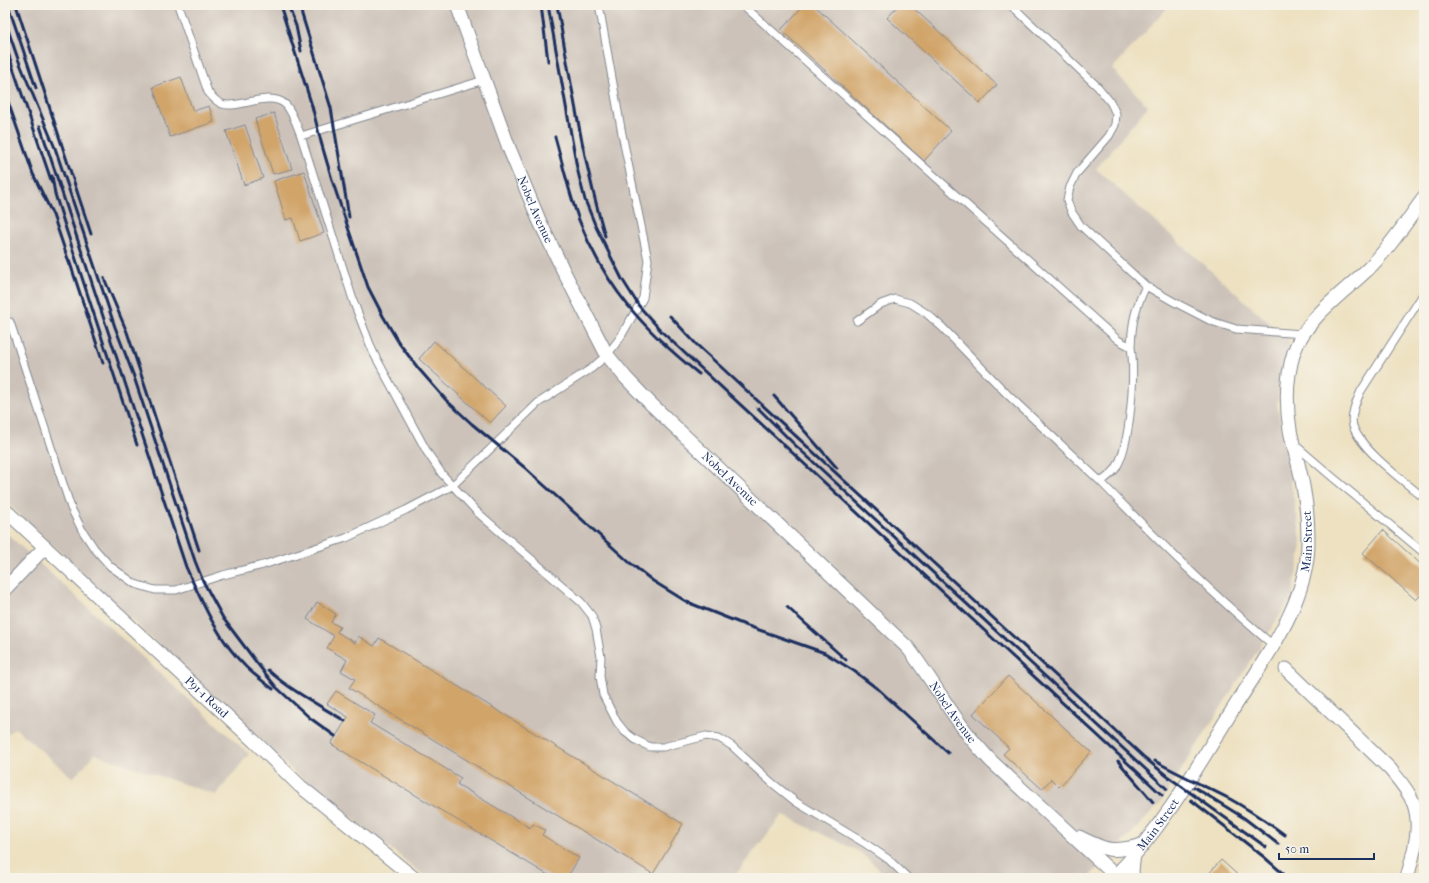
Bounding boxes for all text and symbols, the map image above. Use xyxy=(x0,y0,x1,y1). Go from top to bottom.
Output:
street label: Nobel Avenue xyxy=(514,174,556,245)
street label: Nobel Avenue xyxy=(699,449,761,509)
street label: Main Street xyxy=(1298,509,1315,573)
street label: P91-1 Road xyxy=(182,673,232,721)
street label: Nobel Avenue xyxy=(927,679,979,746)
street label: Main Street xyxy=(1134,795,1182,853)
scale bar xyxy=(1279,835,1374,861)
text: 50 m xyxy=(1285,842,1309,856)

